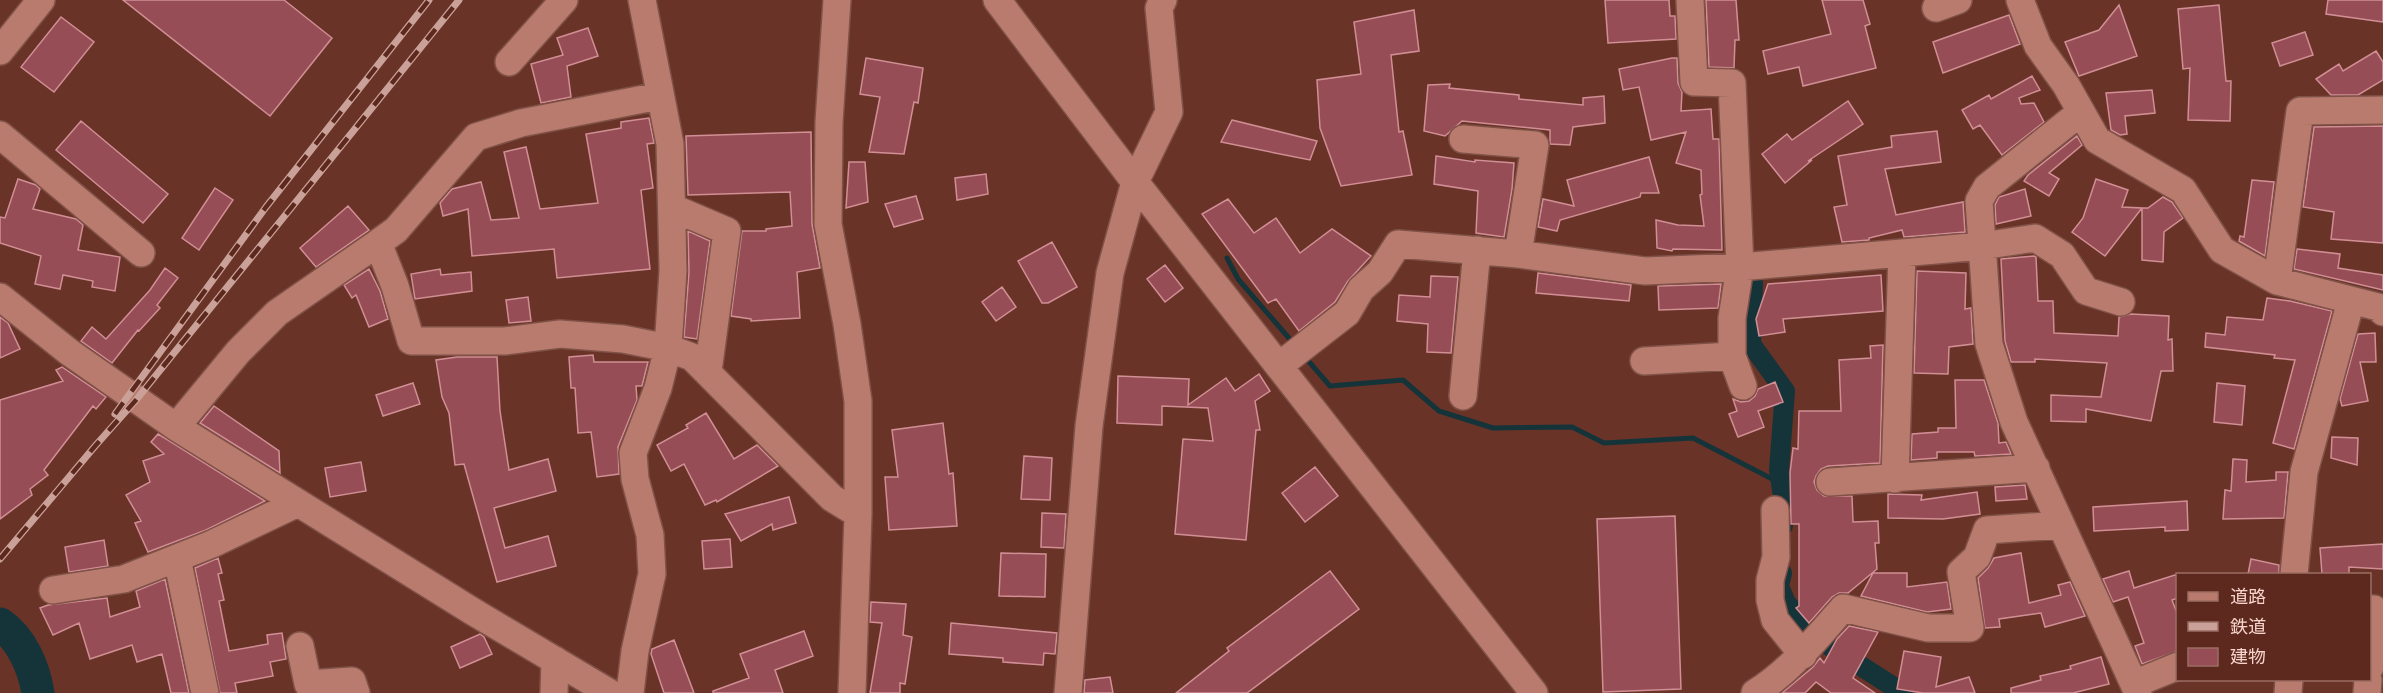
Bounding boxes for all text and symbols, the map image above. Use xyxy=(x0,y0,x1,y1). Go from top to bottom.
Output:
legend xyxy=(2176,573,2371,681)
text: 道路 xyxy=(2230,587,2266,607)
text: 鉄道 xyxy=(2230,617,2266,637)
text: 建物 xyxy=(2230,647,2266,667)

